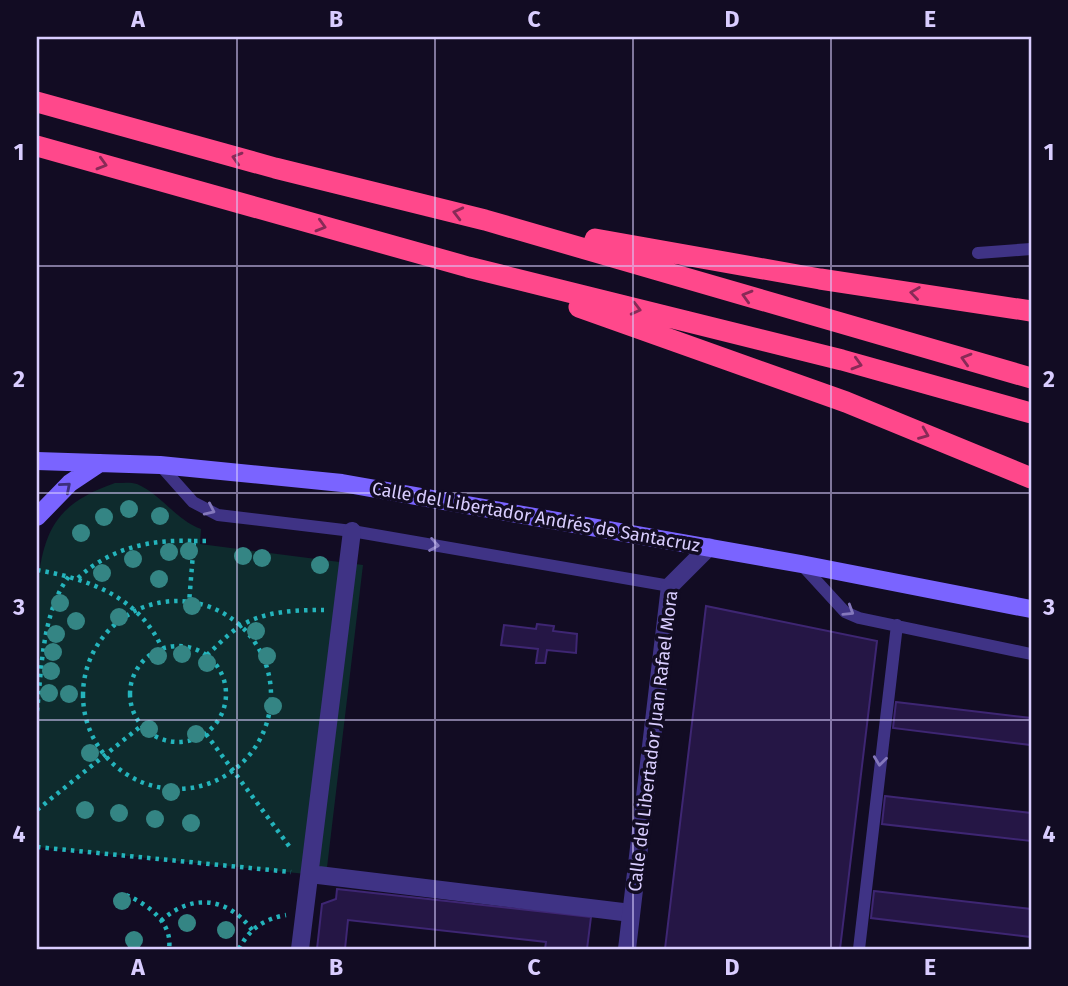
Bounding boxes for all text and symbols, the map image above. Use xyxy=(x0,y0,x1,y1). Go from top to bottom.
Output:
text: A xyxy=(130,5,145,33)
text: B xyxy=(329,5,343,33)
text: C xyxy=(527,5,541,33)
text: D xyxy=(725,5,740,33)
text: E xyxy=(924,5,936,33)
text: 1 xyxy=(14,138,24,166)
text: 1 xyxy=(1044,138,1054,166)
one-way arrow xyxy=(231,151,243,166)
one-way arrow xyxy=(96,156,108,171)
one-way arrow xyxy=(452,207,464,221)
one-way arrow xyxy=(315,218,327,232)
one-way arrow xyxy=(909,286,921,301)
one-way arrow xyxy=(741,289,753,304)
one-way arrow xyxy=(630,301,642,315)
one-way arrow xyxy=(960,352,972,367)
one-way arrow xyxy=(851,356,863,370)
text: 2 xyxy=(13,365,25,393)
text: 2 xyxy=(1043,365,1055,393)
one-way arrow xyxy=(917,425,929,439)
street label: Calle del Libertador Andrés de Santacruz xyxy=(370,477,702,557)
one-way arrow xyxy=(58,483,71,495)
one-way arrow xyxy=(203,502,215,516)
one-way arrow xyxy=(428,537,440,552)
street label: Calle del Libertador Juan Rafael Mora xyxy=(624,589,682,893)
text: 3 xyxy=(12,593,25,621)
text: 3 xyxy=(1042,593,1055,621)
one-way arrow xyxy=(841,603,854,616)
one-way arrow xyxy=(873,755,888,766)
text: 4 xyxy=(13,820,26,848)
text: 4 xyxy=(1043,820,1056,848)
text: A xyxy=(130,953,145,981)
text: B xyxy=(329,953,343,981)
text: C xyxy=(527,953,541,981)
text: D xyxy=(725,953,740,981)
text: E xyxy=(924,953,936,981)

